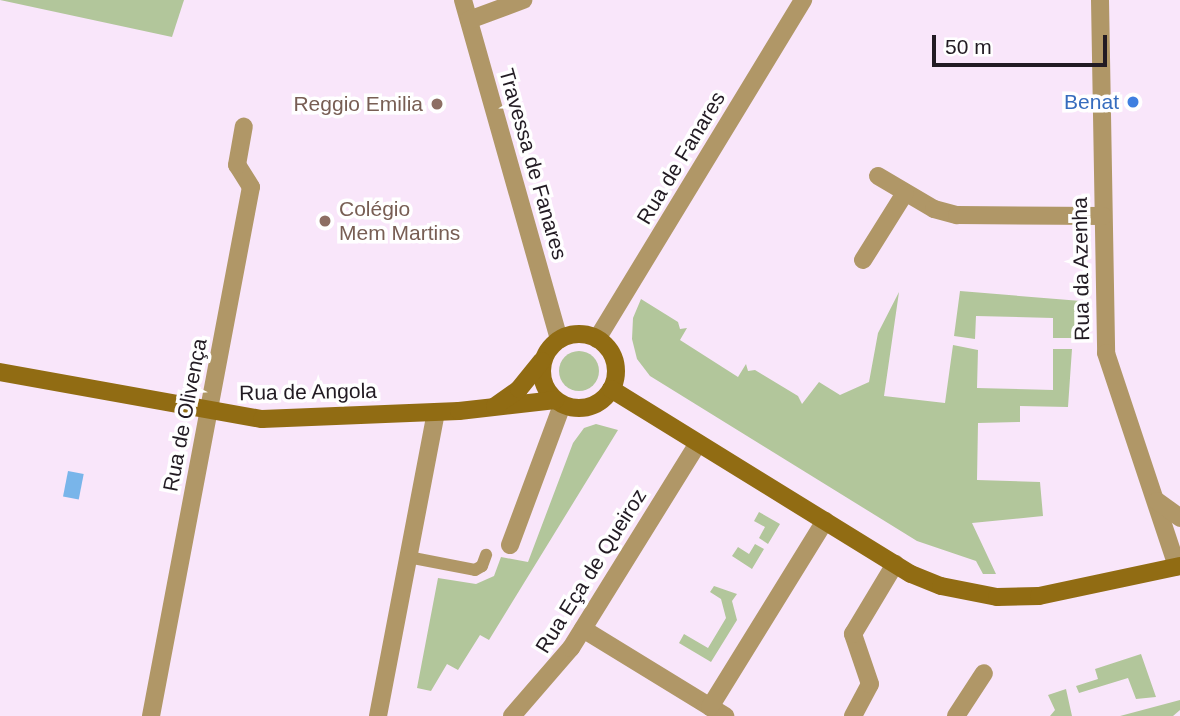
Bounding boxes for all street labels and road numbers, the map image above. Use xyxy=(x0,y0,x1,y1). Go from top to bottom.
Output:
street label: Travessa de Fanares xyxy=(494,66,572,262)
street label: Rua de Fanares xyxy=(631,87,731,229)
street label: Rua da Azenha xyxy=(1067,196,1095,342)
street label: Rua de Olivença xyxy=(158,336,212,494)
street label: Rua de Angola xyxy=(238,378,378,406)
street label: Rua Eça de Queiroz xyxy=(530,484,652,658)

